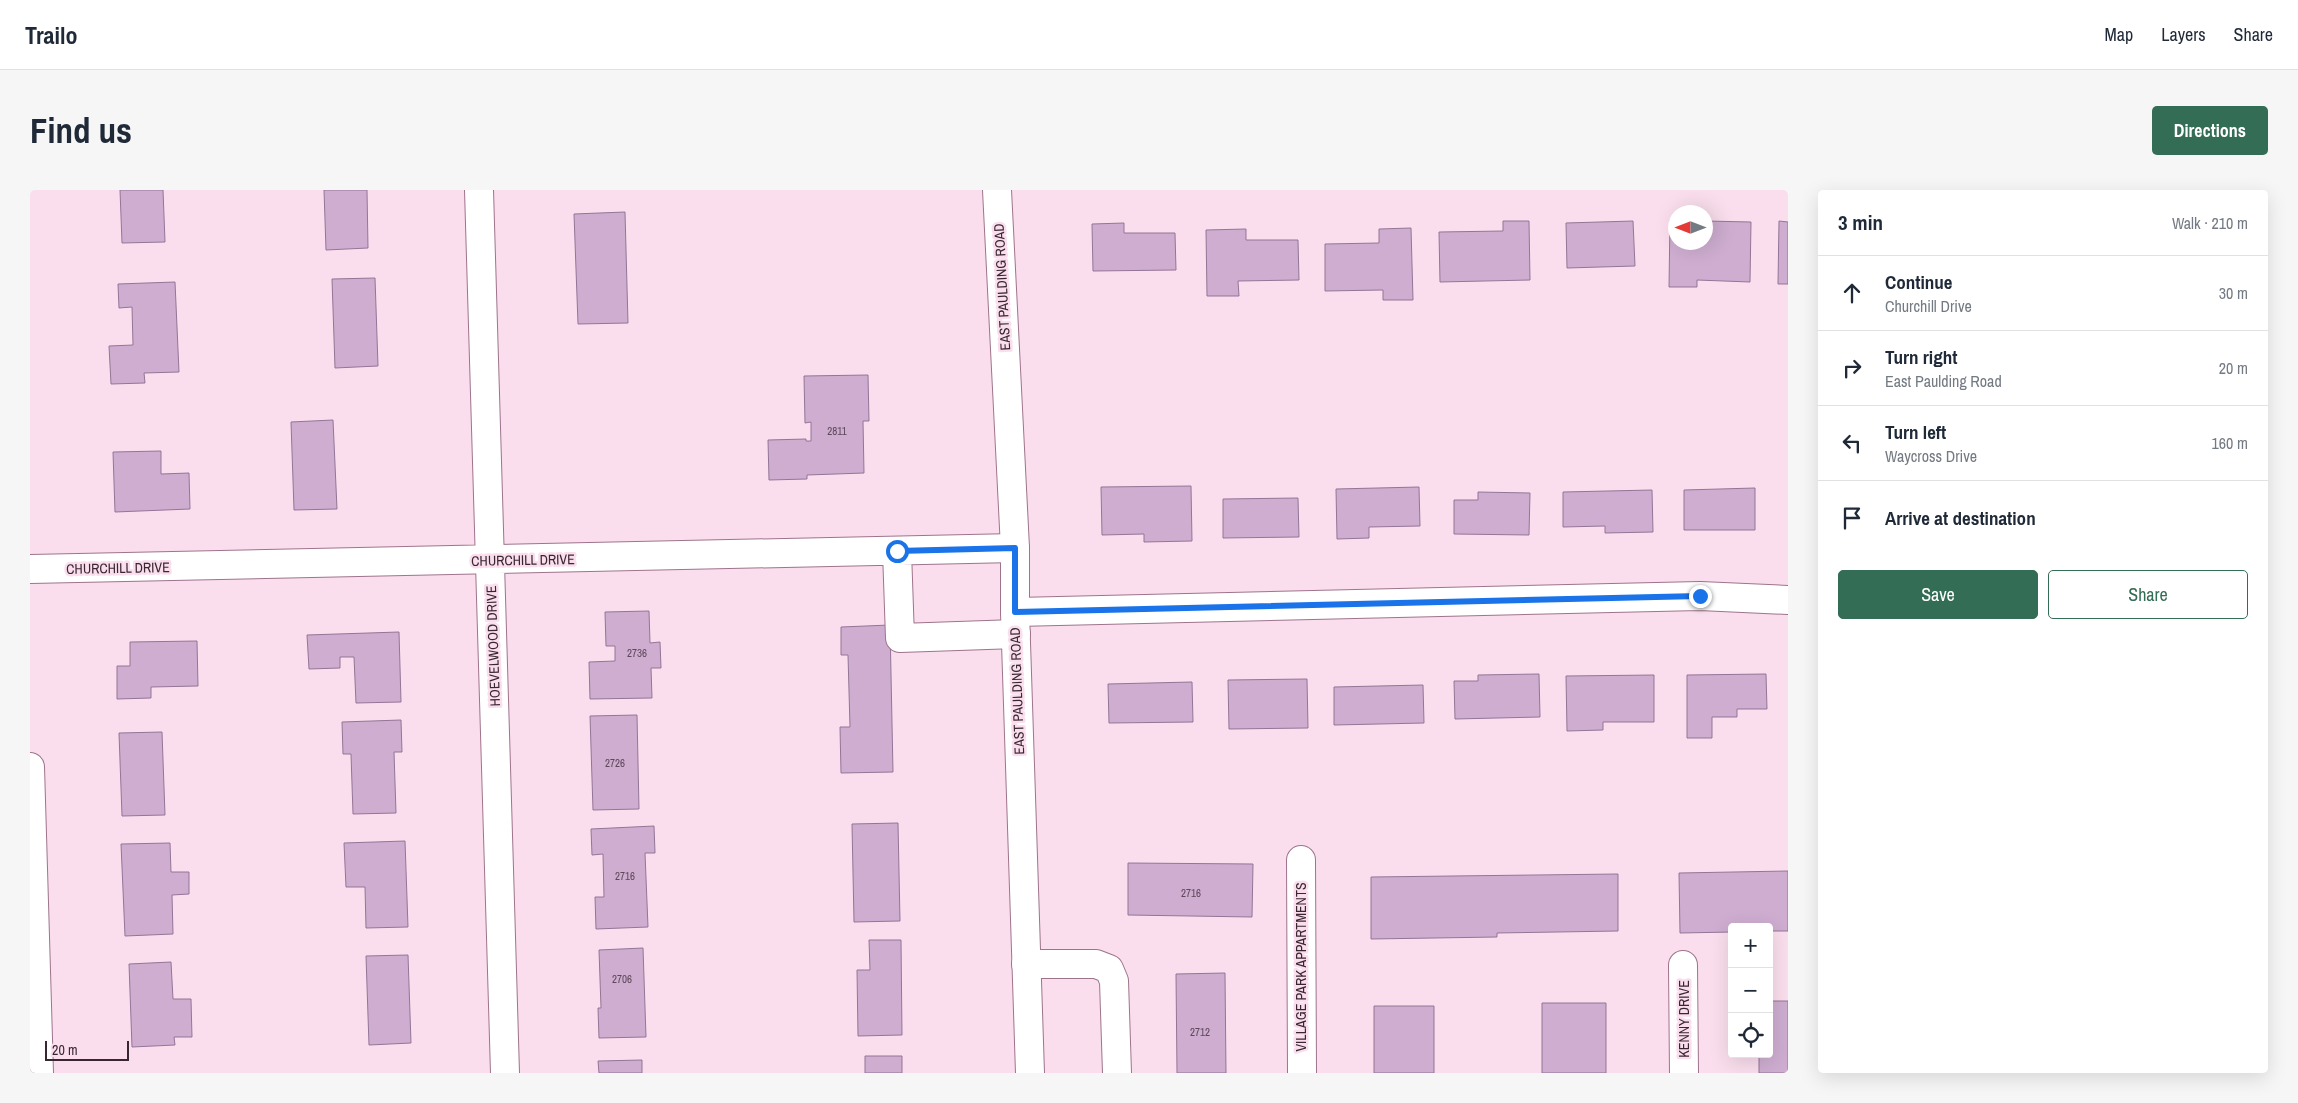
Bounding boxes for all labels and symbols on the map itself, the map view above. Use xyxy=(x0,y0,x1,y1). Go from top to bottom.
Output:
north arrow xyxy=(1668,205,1713,250)
street label: EAST PAULDING ROAD xyxy=(990,223,1014,351)
house number: 2811 xyxy=(827,424,847,438)
route start xyxy=(886,540,909,563)
street label: CHURCHILL DRIVE xyxy=(471,550,575,570)
street label: CHURCHILL DRIVE xyxy=(66,558,170,578)
street label: HOEVELWOOD DRIVE xyxy=(482,585,504,707)
route end xyxy=(1689,585,1712,608)
street label: EAST PAULDING ROAD xyxy=(1006,627,1028,755)
house number: 2736 xyxy=(627,646,647,660)
house number: 2726 xyxy=(605,756,625,770)
house number: 2716 xyxy=(615,869,635,883)
street label: VILLAGE PARK APPARTMENTS xyxy=(1292,882,1310,1052)
house number: 2716 xyxy=(1181,886,1201,900)
house number: 2706 xyxy=(612,972,632,986)
street label: KENNY DRIVE xyxy=(1675,980,1693,1058)
house number: 2712 xyxy=(1190,1025,1210,1039)
scale bar xyxy=(45,1038,129,1061)

